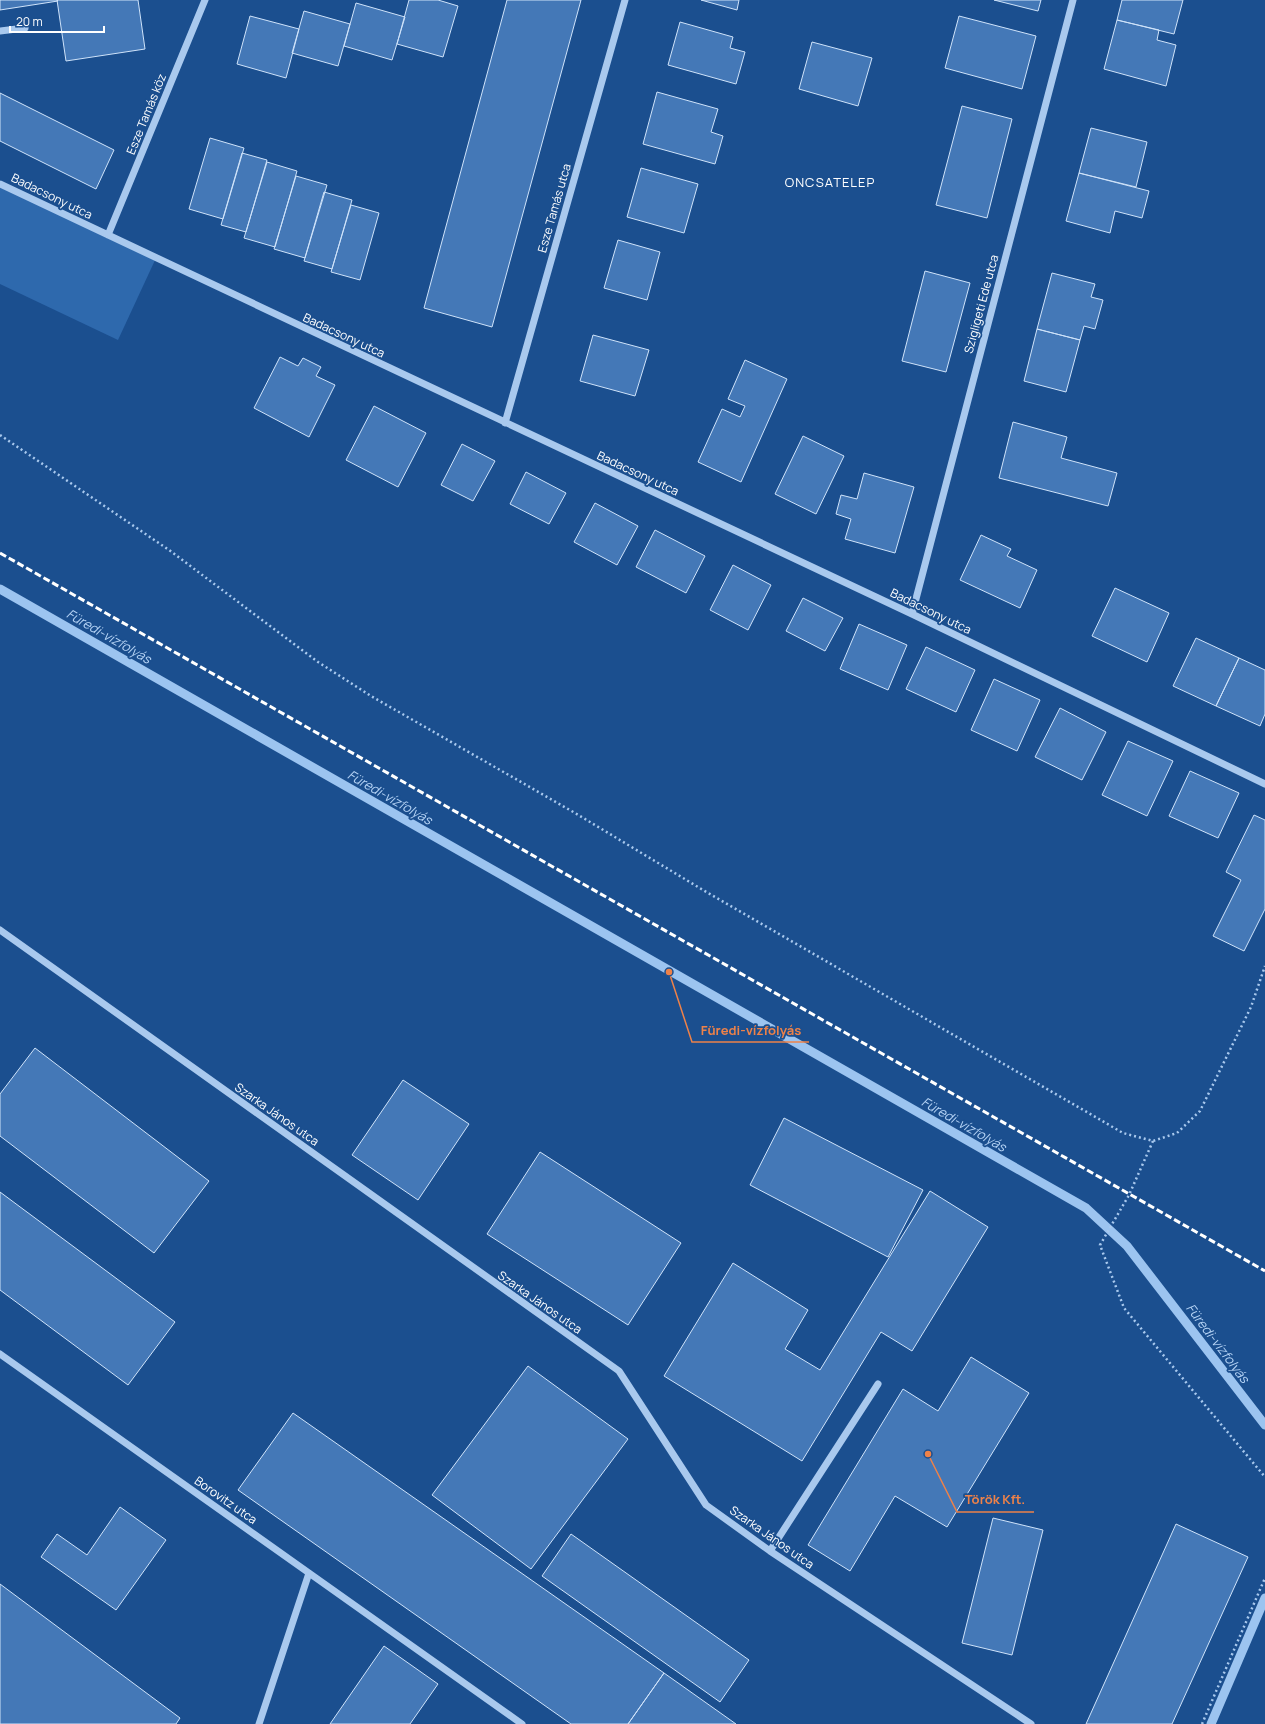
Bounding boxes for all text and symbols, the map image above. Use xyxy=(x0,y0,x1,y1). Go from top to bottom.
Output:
scale bar xyxy=(10,8,104,34)
text: 20 m xyxy=(16,13,43,30)
street label: Esze Tamás köz xyxy=(122,71,170,157)
street label: Esze Tamás utca xyxy=(533,161,575,255)
street label: Badacsony utca xyxy=(9,169,95,223)
district label: ONCSATELEP xyxy=(785,173,875,191)
street label: Szigligeti Ede utca xyxy=(960,253,1002,355)
street label: Badacsony utca xyxy=(300,309,388,361)
street label: Badacsony utca xyxy=(594,447,682,499)
street label: Badacsony utca xyxy=(888,584,974,638)
water label: Füredi-vízfolyás xyxy=(63,604,156,668)
water label: Füredi-vízfolyás xyxy=(344,765,437,829)
callout: Füredi-vízfolyás xyxy=(692,1017,809,1042)
text: Füredi-vízfolyás xyxy=(701,1021,801,1039)
street label: Szarka János utca xyxy=(231,1079,323,1149)
water label: Füredi-vízfolyás xyxy=(918,1092,1011,1156)
street label: Szarka János utca xyxy=(494,1267,586,1337)
water label: Füredi-vízfolyás xyxy=(1182,1300,1254,1387)
street label: Borovitz utca xyxy=(191,1472,261,1528)
callout: Török Kft. xyxy=(957,1487,1034,1512)
text: Török Kft. xyxy=(965,1490,1025,1508)
street label: Szarka János utca xyxy=(726,1502,818,1572)

